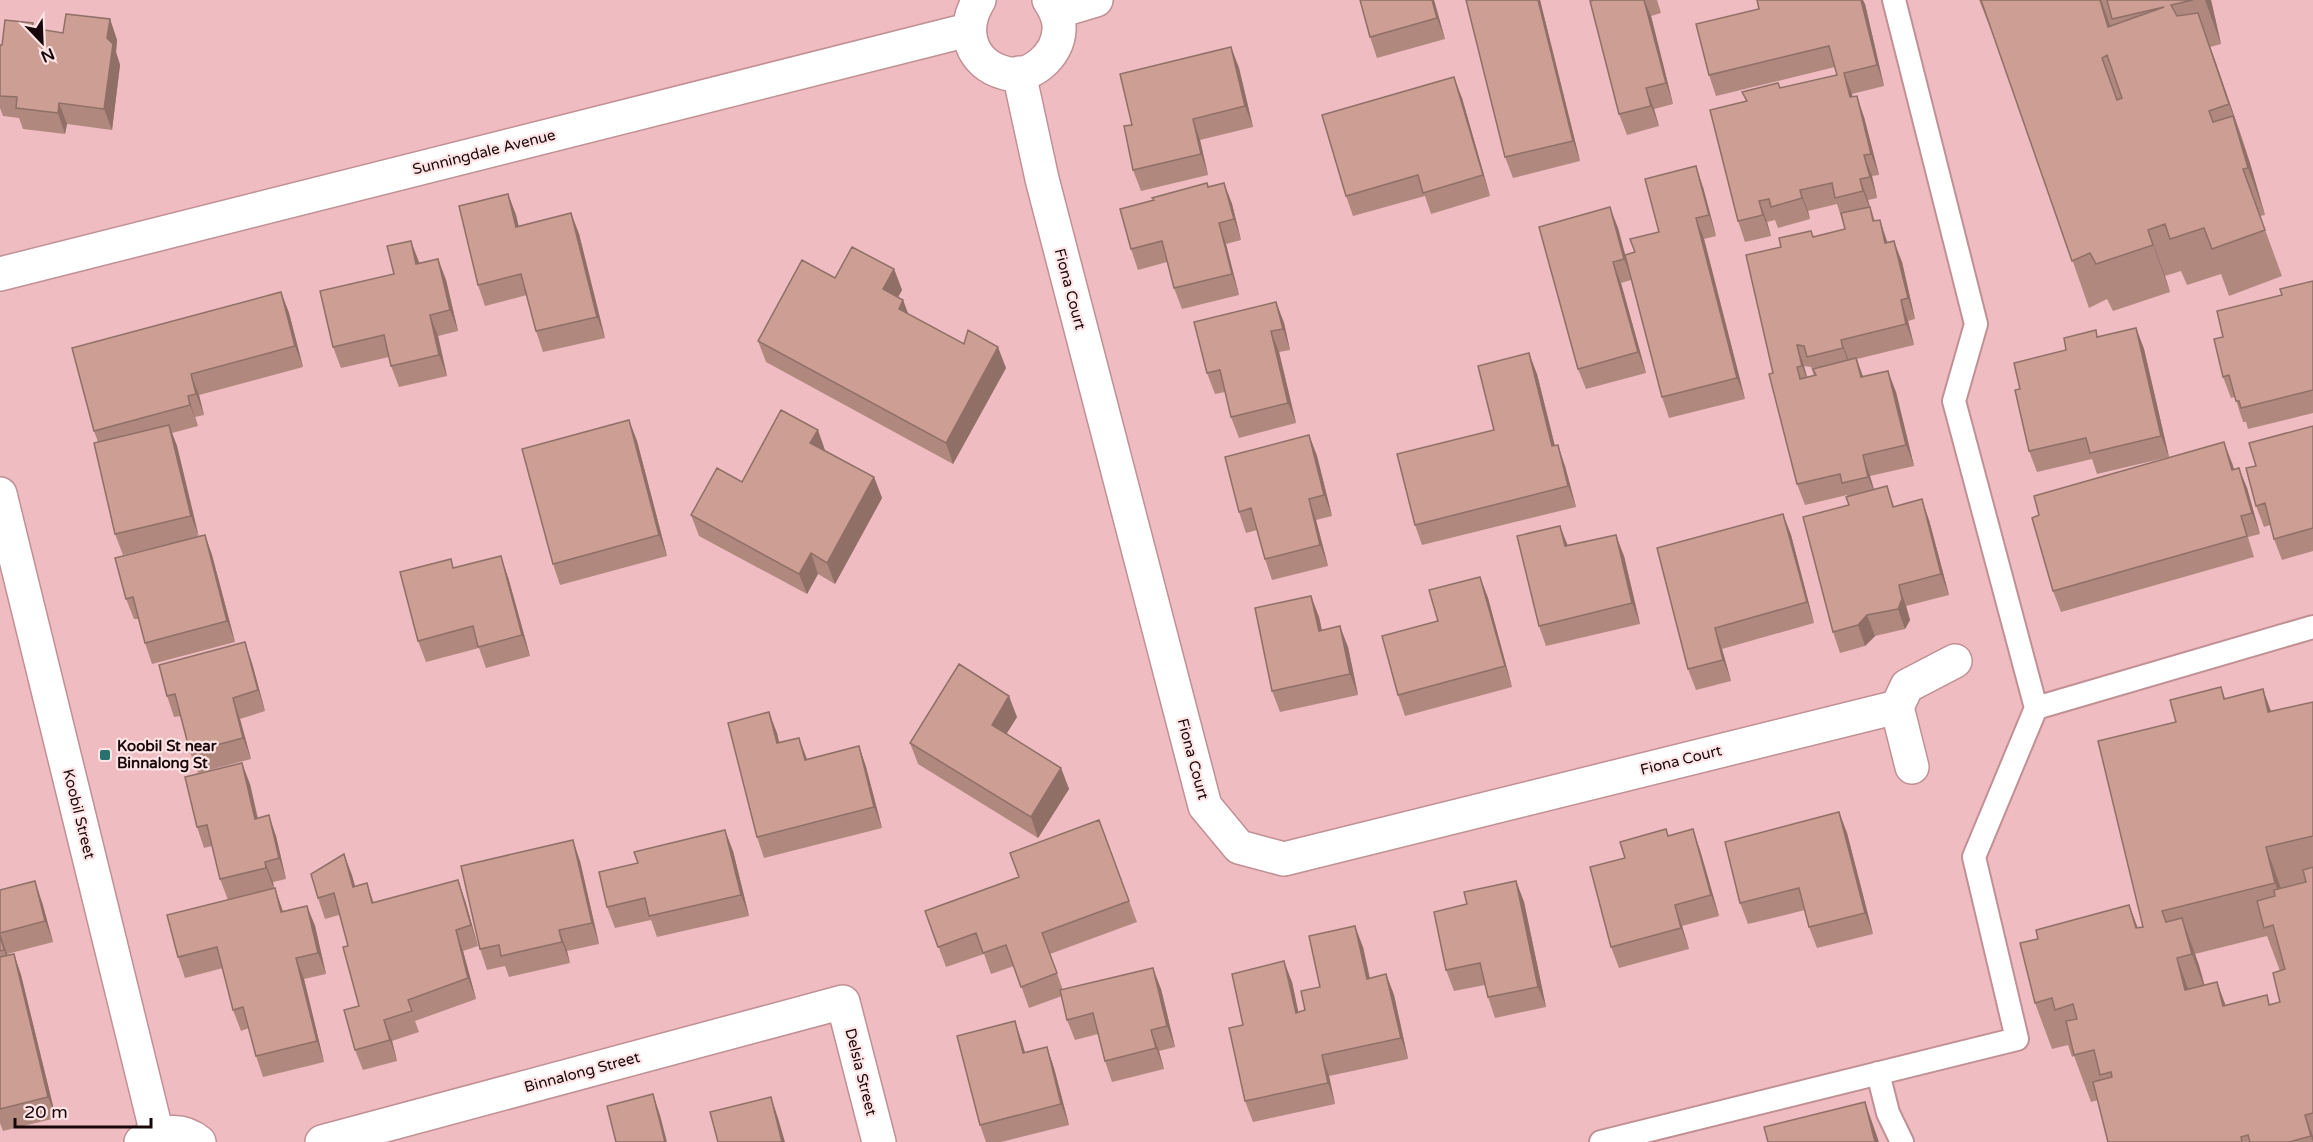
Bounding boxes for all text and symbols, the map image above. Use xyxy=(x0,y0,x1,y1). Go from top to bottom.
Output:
north arrow xyxy=(12,12,72,72)
text: N xyxy=(38,43,57,67)
street label: Sunningdale Avenue xyxy=(411,126,557,178)
street label: Fiona Court xyxy=(1051,246,1090,332)
street label: Fiona Court xyxy=(1174,716,1213,802)
place label: Koobil St near Binnalong St xyxy=(117,737,217,773)
street label: Fiona Court xyxy=(1638,741,1724,779)
marker: Koobil St near Binnalong St xyxy=(98,748,112,762)
street label: Koobil Street xyxy=(59,767,99,861)
street label: Delsia Street xyxy=(841,1026,881,1118)
street label: Binnalong Street xyxy=(522,1048,642,1096)
scale bar xyxy=(15,1091,152,1129)
text: 20 m xyxy=(24,1101,68,1123)

